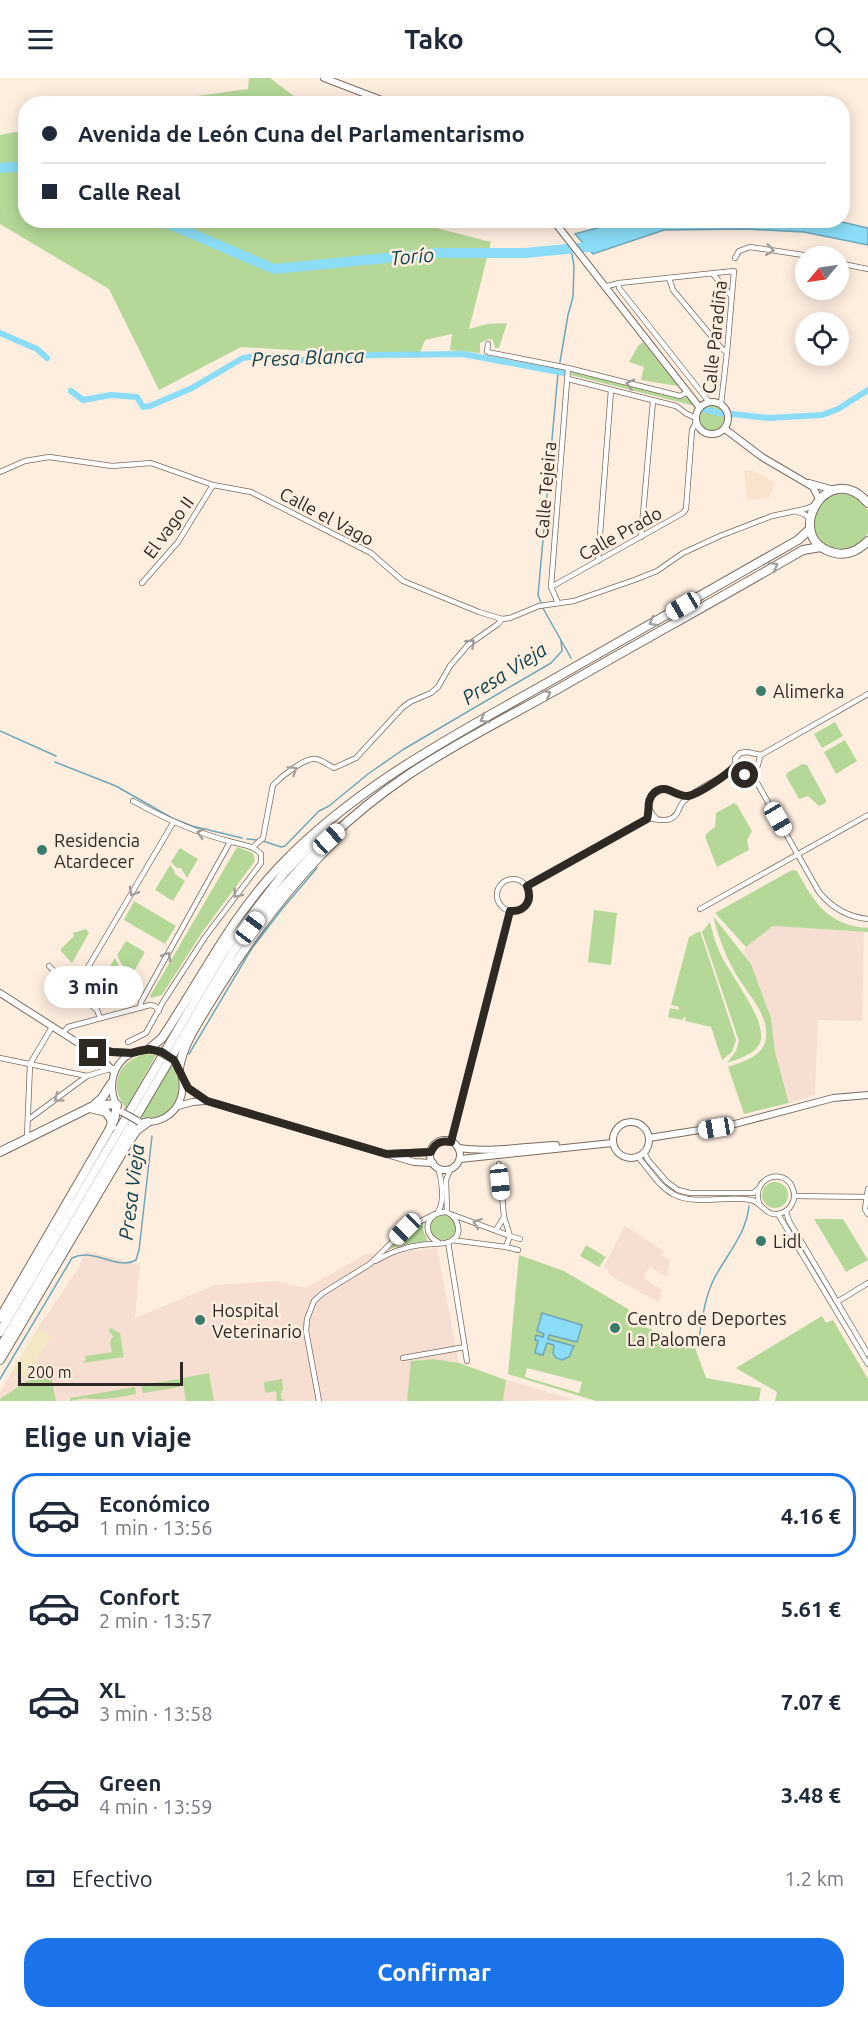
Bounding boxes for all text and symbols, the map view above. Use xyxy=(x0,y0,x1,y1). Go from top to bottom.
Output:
icon: menu xyxy=(24,23,57,56)
icon: search xyxy=(811,23,844,56)
text: Tako xyxy=(404,24,464,54)
text: Avenida de León Cuna del Parlamentarismo xyxy=(78,121,525,146)
text: Calle Real xyxy=(78,179,181,204)
water label: Torío xyxy=(389,243,435,269)
one-way arrow xyxy=(766,243,775,255)
north arrow xyxy=(795,246,849,300)
map controls xyxy=(795,246,849,366)
street label: Calle Paradiña xyxy=(698,279,730,395)
button: locate xyxy=(795,312,849,366)
water label: Presa Blanca xyxy=(251,344,365,370)
one-way arrow xyxy=(625,379,635,392)
street label: Calle Tejeira xyxy=(531,441,559,539)
street label: Calle el Vago xyxy=(276,483,378,549)
street label: El vago II xyxy=(139,492,197,562)
street label: Calle Prado xyxy=(575,502,665,564)
one-way arrow xyxy=(767,562,778,573)
car xyxy=(663,589,703,623)
one-way arrow xyxy=(649,615,659,627)
water label: Presa Vieja xyxy=(457,637,551,709)
one-way arrow xyxy=(464,639,475,650)
place label: Alimerka xyxy=(773,681,844,701)
marker: Alimerka xyxy=(754,684,768,698)
one-way arrow xyxy=(541,690,552,702)
one-way arrow xyxy=(480,711,490,723)
route start xyxy=(731,761,758,788)
one-way arrow xyxy=(286,766,297,777)
car xyxy=(761,799,795,839)
car xyxy=(310,820,348,858)
one-way arrow xyxy=(196,828,207,841)
place label: Residencia Atardecer xyxy=(54,830,140,871)
marker: Residencia Atardecer xyxy=(35,843,49,857)
one-way arrow xyxy=(129,886,141,896)
one-way arrow xyxy=(234,887,245,898)
car xyxy=(232,908,268,948)
one-way arrow xyxy=(160,952,171,962)
callout: 3 min xyxy=(44,966,142,1008)
text: 3 min xyxy=(68,975,119,998)
route end xyxy=(79,1039,106,1066)
one-way arrow xyxy=(53,1090,64,1101)
car xyxy=(697,1116,735,1140)
water label: Presa Vieja xyxy=(114,1143,148,1241)
car xyxy=(489,1163,511,1201)
car xyxy=(386,1210,424,1248)
one-way arrow xyxy=(472,1218,483,1231)
place label: Lidl xyxy=(773,1231,802,1251)
marker: Lidl xyxy=(754,1234,768,1248)
place label: Hospital Veterinario xyxy=(212,1300,302,1341)
place label: Centro de Deportes La Palomera xyxy=(627,1308,787,1349)
marker: Hospital Veterinario xyxy=(193,1313,207,1327)
marker: Centro de Deportes La Palomera xyxy=(608,1321,622,1335)
scale bar xyxy=(18,1359,183,1386)
text: 200 m xyxy=(27,1363,72,1381)
text: Elige un viaje xyxy=(24,1422,192,1452)
icon: car xyxy=(27,1488,81,1542)
text: Económico xyxy=(99,1491,210,1516)
text: 4.16 € xyxy=(781,1503,841,1528)
text: 1 min · 13:56 xyxy=(99,1516,213,1539)
icon: car xyxy=(27,1581,81,1635)
text: Confort xyxy=(99,1584,180,1609)
text: 5.61 € xyxy=(781,1596,841,1621)
text: 2 min · 13:57 xyxy=(99,1609,213,1632)
icon: car xyxy=(27,1674,81,1728)
text: XL xyxy=(99,1677,126,1702)
text: 7.07 € xyxy=(781,1689,841,1714)
text: 3 min · 13:58 xyxy=(99,1702,213,1725)
icon: car xyxy=(27,1767,81,1821)
text: Green xyxy=(99,1770,161,1795)
text: 3.48 € xyxy=(781,1782,841,1807)
text: 4 min · 13:59 xyxy=(99,1795,213,1818)
icon: cash xyxy=(24,1862,57,1895)
text: Efectivo xyxy=(72,1866,153,1891)
text: 1.2 km xyxy=(785,1867,844,1890)
button: Confirmar xyxy=(24,1938,844,2007)

